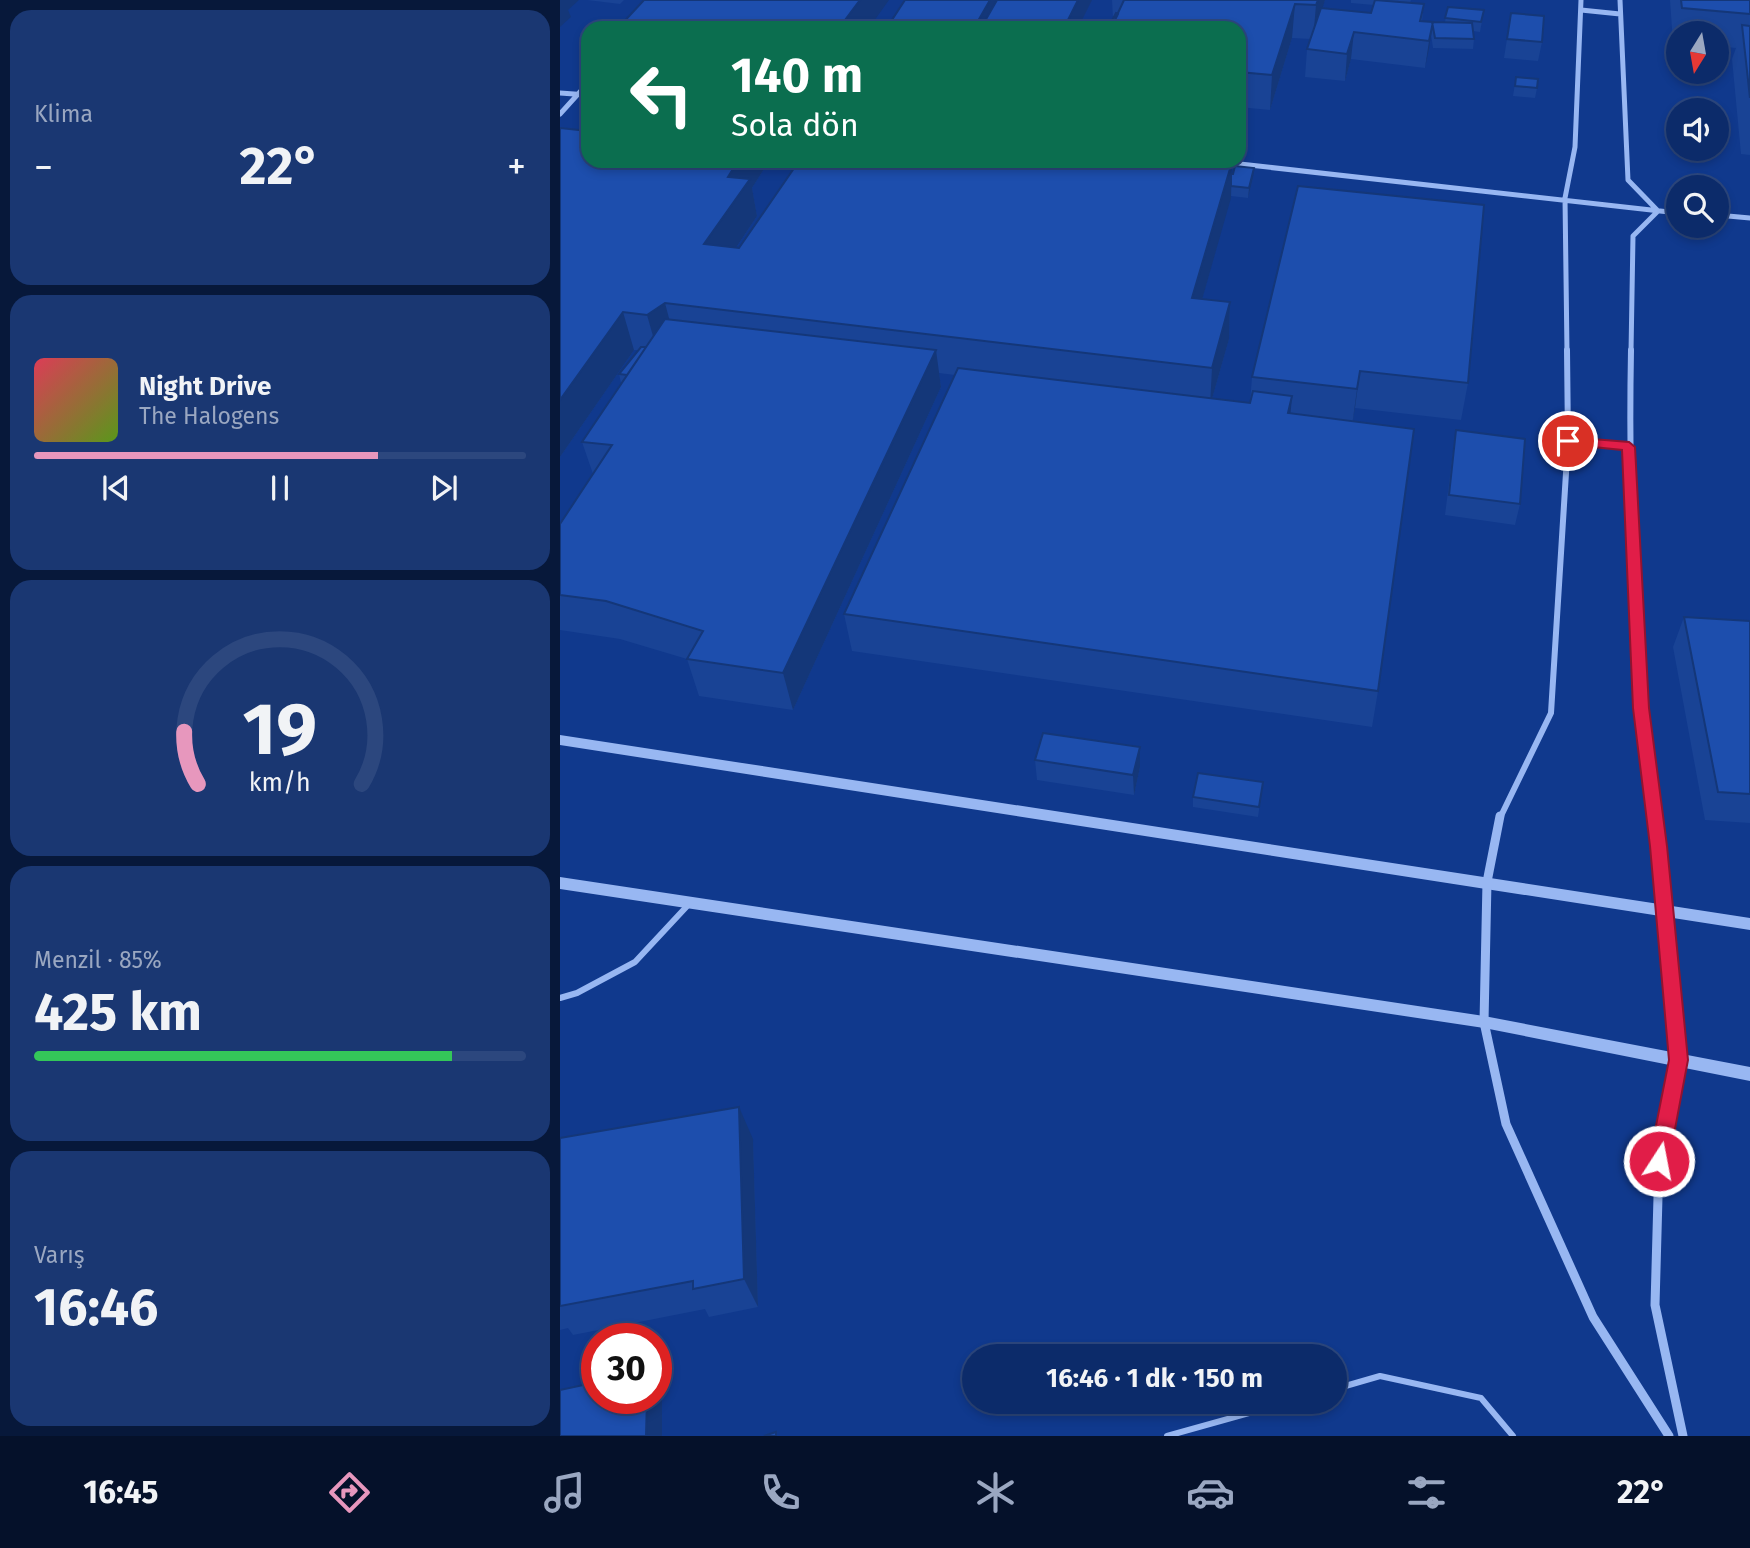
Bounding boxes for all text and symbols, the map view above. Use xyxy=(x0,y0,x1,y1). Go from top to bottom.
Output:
north arrow xyxy=(1666,21,1729,84)
map controls xyxy=(1666,21,1729,238)
text: 140 m xyxy=(731,46,863,105)
icon: left xyxy=(616,49,707,140)
button: sound xyxy=(1666,98,1729,161)
text: Klima xyxy=(34,100,93,128)
text: Sola dön xyxy=(731,106,859,144)
text: 22° xyxy=(240,135,320,198)
text: − xyxy=(34,144,53,190)
text: + xyxy=(507,144,526,190)
button: search xyxy=(1666,175,1729,238)
text: Night Drive xyxy=(139,371,271,402)
text: The Halogens xyxy=(139,402,279,430)
pin xyxy=(1538,411,1598,471)
icon: arrive xyxy=(1549,422,1587,460)
icon: previous xyxy=(97,469,135,507)
icon: pause xyxy=(261,469,299,507)
icon: next xyxy=(425,469,463,507)
text: 19 xyxy=(243,686,317,773)
text: km/h xyxy=(249,768,311,798)
text: Menzil · 85% xyxy=(34,946,162,974)
text: 425 km xyxy=(34,981,202,1044)
position arrow xyxy=(1622,1124,1696,1198)
text: Varış xyxy=(34,1241,85,1269)
text: 16:46 xyxy=(34,1276,158,1339)
speed limit sign: 30 xyxy=(581,1323,672,1414)
text: 16:46 · 1 dk · 150 m xyxy=(1046,1363,1263,1394)
icon: directions xyxy=(325,1468,374,1517)
icon: music xyxy=(540,1468,589,1517)
icon: phone xyxy=(756,1468,805,1517)
icon: climate xyxy=(971,1468,1020,1517)
icon: car xyxy=(1186,1468,1235,1517)
icon: filters xyxy=(1402,1468,1451,1517)
text: 16:45 xyxy=(83,1473,159,1511)
text: 22° xyxy=(1617,1473,1667,1511)

